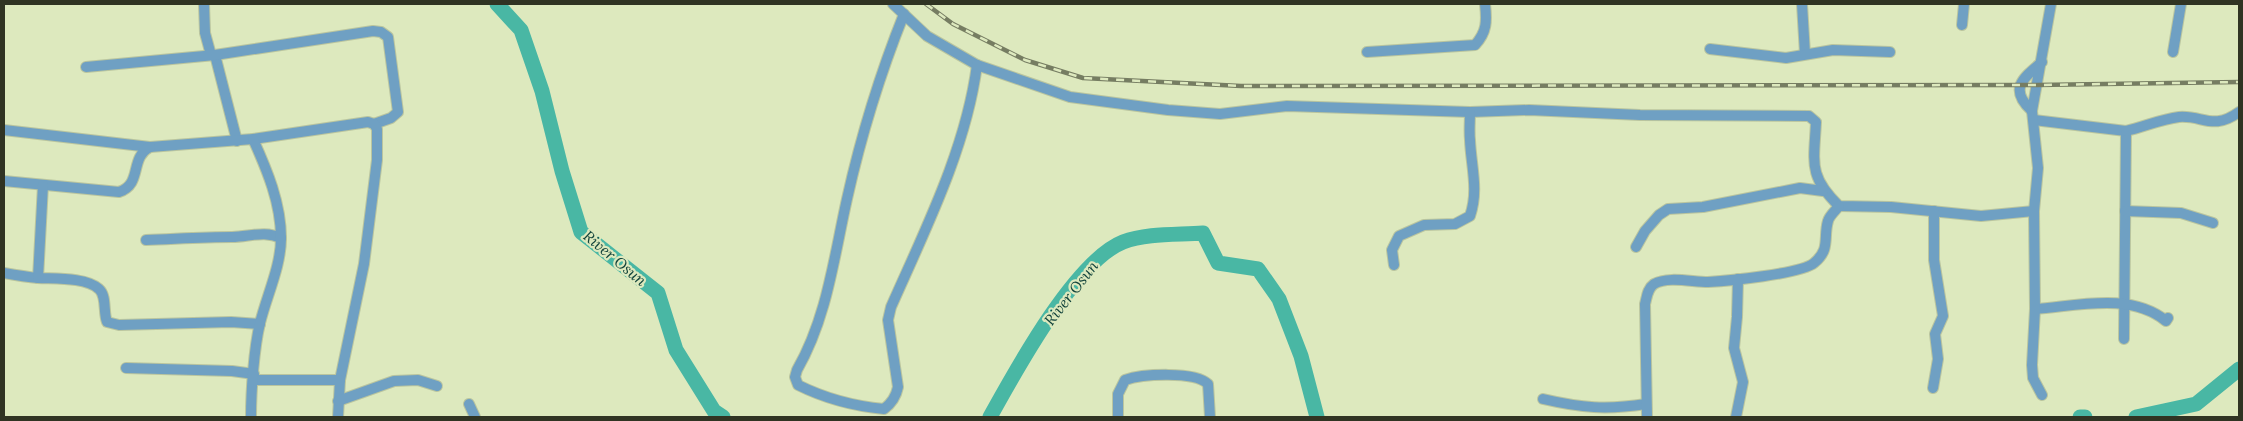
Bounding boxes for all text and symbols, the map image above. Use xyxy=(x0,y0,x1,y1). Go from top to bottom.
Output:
water label: River Osun xyxy=(580,226,651,290)
water label: River Osun xyxy=(1040,256,1102,329)

